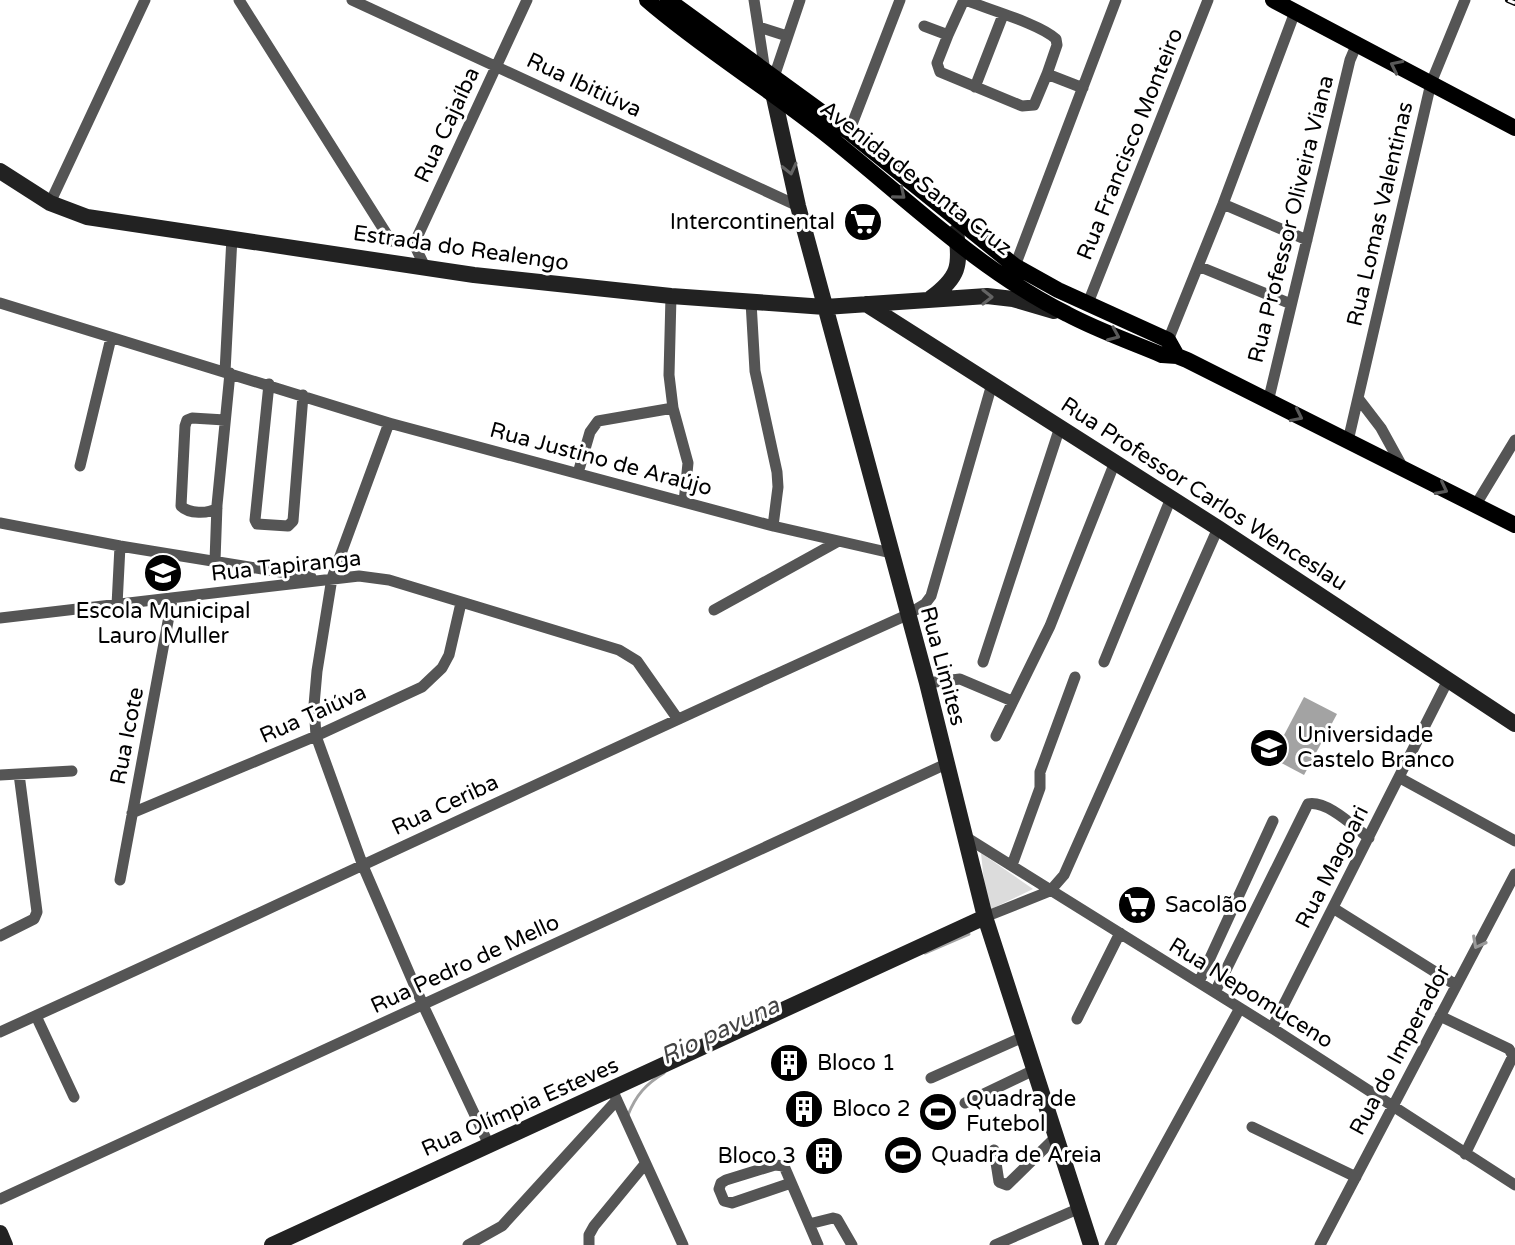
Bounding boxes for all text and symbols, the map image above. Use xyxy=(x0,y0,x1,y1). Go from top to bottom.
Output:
street label: Rua Francisco Monteiro xyxy=(1072,24,1188,264)
street label: Rua Ibitiúva xyxy=(522,47,646,123)
one-way arrow xyxy=(1390,60,1405,76)
street label: Rua Cajaíba xyxy=(409,63,485,187)
street label: Rua Professor Oliveira Viana xyxy=(1243,73,1339,365)
street label: Avenida de Santa Cruz xyxy=(815,95,1017,261)
street label: Rua Lomas Valentinas xyxy=(1341,99,1419,329)
one-way arrow xyxy=(781,162,798,175)
one-way arrow xyxy=(890,184,905,199)
supermarket icon: Intercontinental xyxy=(842,201,884,243)
place label: Intercontinental xyxy=(670,209,835,235)
street label: Estrada do Realengo xyxy=(351,220,571,276)
one-way arrow xyxy=(981,288,994,306)
one-way arrow xyxy=(1106,325,1121,341)
street label: Rua Professor Carlos Wenceslau xyxy=(1056,392,1352,596)
one-way arrow xyxy=(1288,406,1303,422)
street label: Rua Justino de Araújo xyxy=(487,417,715,501)
one-way arrow xyxy=(1434,480,1449,495)
street label: Rua Tapiranga xyxy=(210,545,362,587)
school or university icon: Escola Municipal Lauro Muller xyxy=(142,552,184,594)
place label: Escola Municipal Lauro Muller xyxy=(75,598,251,649)
street label: Rua Limites xyxy=(915,604,971,728)
street label: Rua Taiúva xyxy=(256,679,370,749)
street label: Rua Icote xyxy=(105,685,149,787)
place label: Universidade Castelo Branco xyxy=(1297,722,1455,773)
school or university icon: Universidade Castelo Branco xyxy=(1248,727,1290,769)
street label: Rua Ceriba xyxy=(388,769,502,841)
street label: Rua Magoari xyxy=(1290,801,1374,933)
supermarket icon: Sacolão xyxy=(1116,884,1158,926)
place label: Sacolão xyxy=(1165,892,1247,918)
street label: Rua Pedro de Mello xyxy=(367,909,563,1019)
street label: Rua Nepomuceno xyxy=(1164,932,1338,1054)
one-way arrow xyxy=(1473,934,1488,949)
street label: Rua do Imperador xyxy=(1344,960,1456,1140)
water label: Rio pavuna xyxy=(656,991,784,1071)
building icon: Bloco 1 xyxy=(768,1042,810,1084)
place label: Bloco 1 xyxy=(817,1050,896,1076)
street label: Rua Olímpia Esteves xyxy=(417,1052,623,1162)
place label: Quadra de Futebol xyxy=(966,1086,1076,1137)
building icon: Bloco 2 xyxy=(783,1088,825,1130)
sports icon: Quadra de Futebol xyxy=(917,1091,959,1133)
place label: Bloco 2 xyxy=(832,1096,911,1122)
sports icon: Quadra de Areia xyxy=(882,1134,924,1176)
building icon: Bloco 3 xyxy=(803,1135,845,1177)
place label: Quadra de Areia xyxy=(931,1142,1102,1168)
place label: Bloco 3 xyxy=(718,1143,796,1169)

